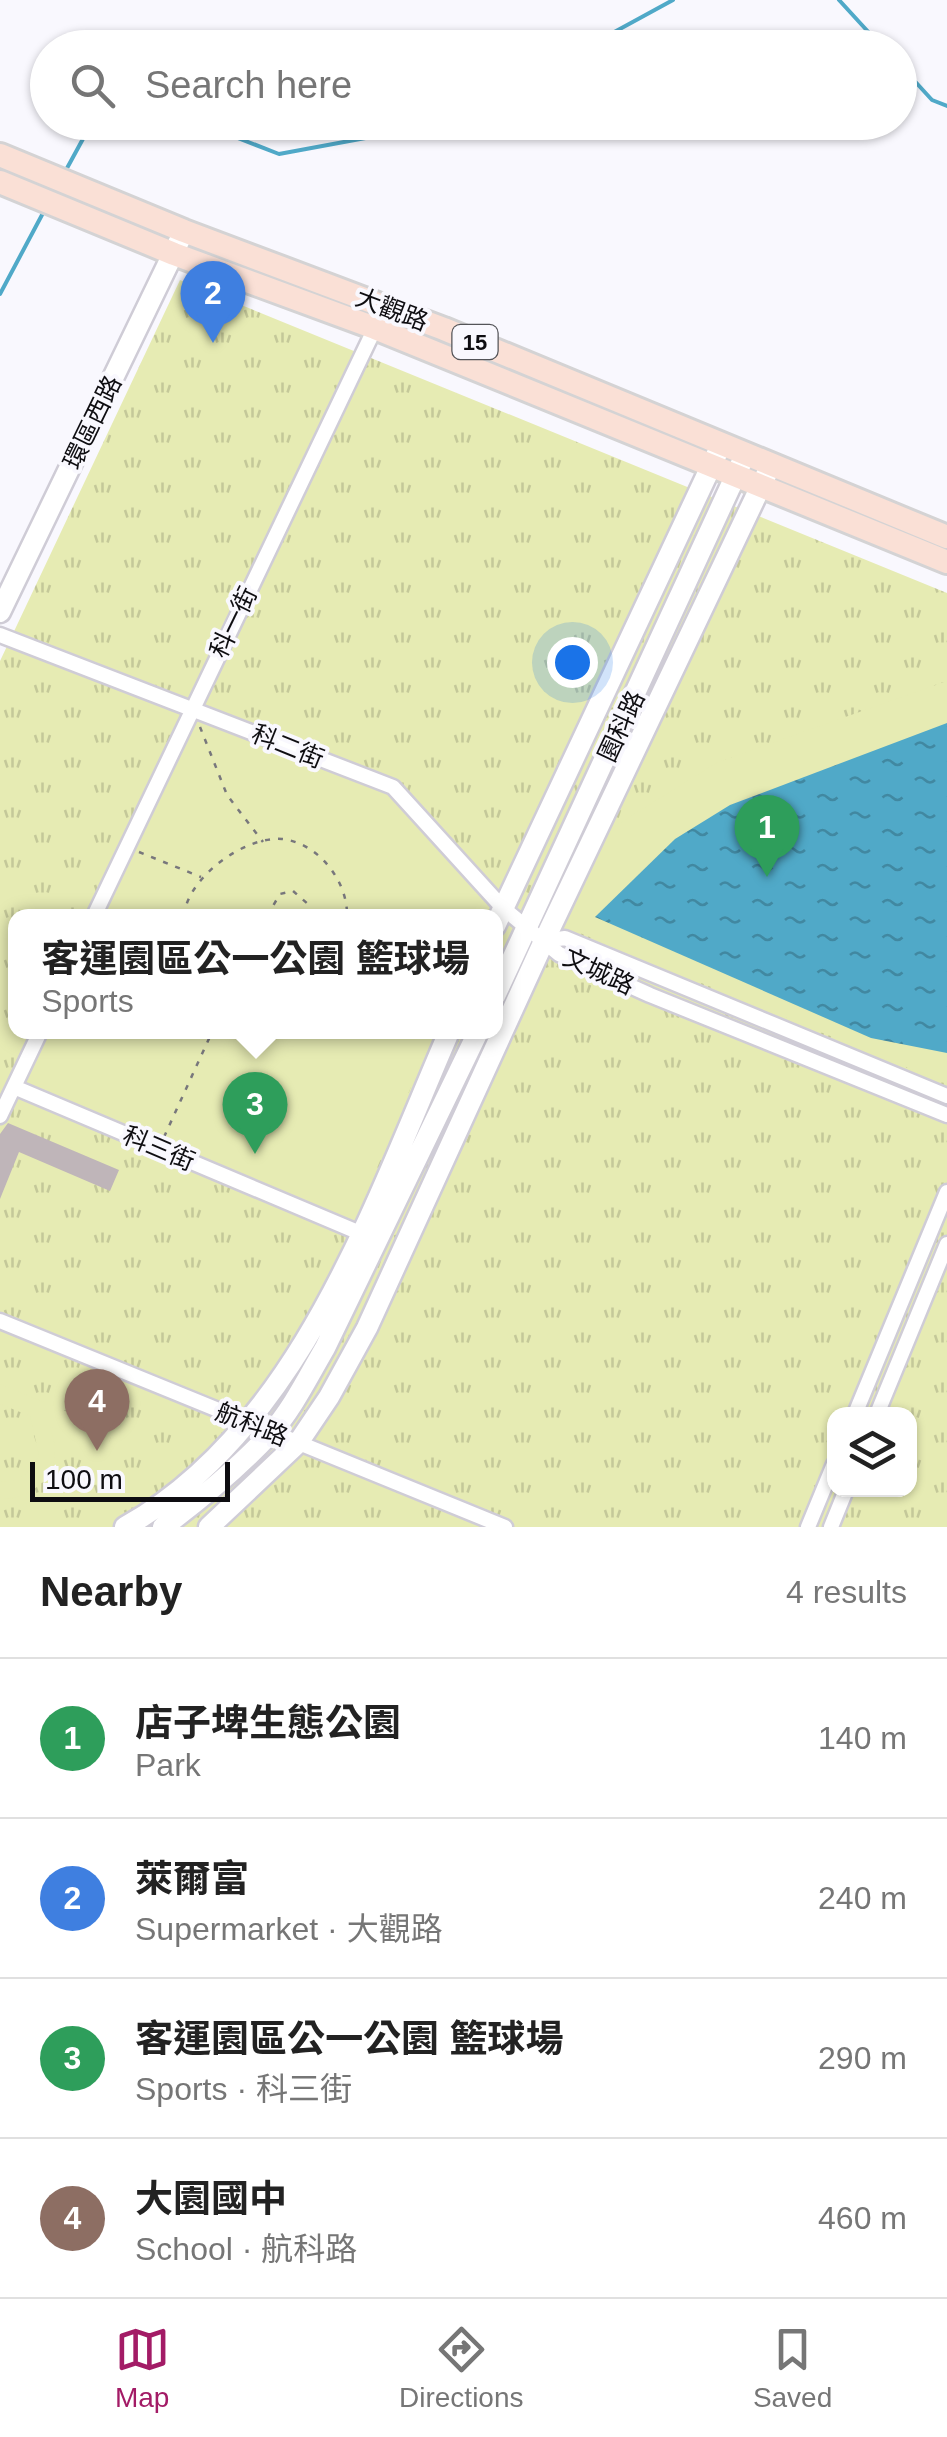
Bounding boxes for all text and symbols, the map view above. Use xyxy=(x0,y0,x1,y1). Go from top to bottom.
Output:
search box xyxy=(30,30,917,140)
icon: search xyxy=(65,58,120,113)
text: Search here xyxy=(145,64,352,106)
pin: 2 xyxy=(180,260,246,343)
street label: 大觀路 xyxy=(352,282,432,336)
road number: 15 xyxy=(452,325,498,359)
street label: 環區西路 xyxy=(57,371,127,473)
street label: 科一街 xyxy=(204,582,262,662)
your location xyxy=(547,637,598,688)
street label: 園科路 xyxy=(592,686,650,766)
street label: 科二街 xyxy=(248,719,328,773)
pin: 1 xyxy=(734,794,800,877)
popup xyxy=(8,909,503,1039)
text: 客運園區公一公園 籃球場 xyxy=(41,938,470,980)
street label: 文城路 xyxy=(559,942,639,1000)
text: Sports xyxy=(41,983,134,1019)
pin: 3 xyxy=(222,1072,288,1154)
street label: 科三街 xyxy=(119,1120,199,1176)
pin: 4 xyxy=(64,1368,130,1451)
street label: 航科路 xyxy=(212,1397,292,1451)
map controls xyxy=(827,1407,917,1497)
button: layers xyxy=(827,1407,917,1497)
scale bar xyxy=(30,1457,230,1502)
text: 100 m xyxy=(45,1464,123,1495)
text: Nearby xyxy=(40,1568,182,1615)
text: 4 results xyxy=(786,1574,907,1610)
text: 店子埤生態公園 xyxy=(135,1702,401,1744)
text: 1 xyxy=(64,1720,81,1756)
text: 140 m xyxy=(818,1720,907,1756)
text: Park xyxy=(135,1747,201,1783)
text: 萊爾富 xyxy=(135,1858,249,1900)
text: 2 xyxy=(64,1880,81,1916)
text: 240 m xyxy=(818,1880,907,1916)
text: Supermarket · 大觀路 xyxy=(135,1911,443,1947)
text: 客運園區公一公園 籃球場 xyxy=(135,2018,564,2060)
text: 3 xyxy=(64,2040,81,2076)
text: 290 m xyxy=(818,2040,907,2076)
text: Sports · 科三街 xyxy=(135,2071,352,2107)
text: 大園國中 xyxy=(135,2178,287,2220)
text: 4 xyxy=(64,2200,81,2236)
text: 460 m xyxy=(818,2200,907,2236)
text: School · 航科路 xyxy=(135,2231,357,2267)
tab: Map xyxy=(115,2322,170,2414)
tab: Directions xyxy=(399,2322,524,2414)
tab: Saved xyxy=(753,2322,832,2414)

